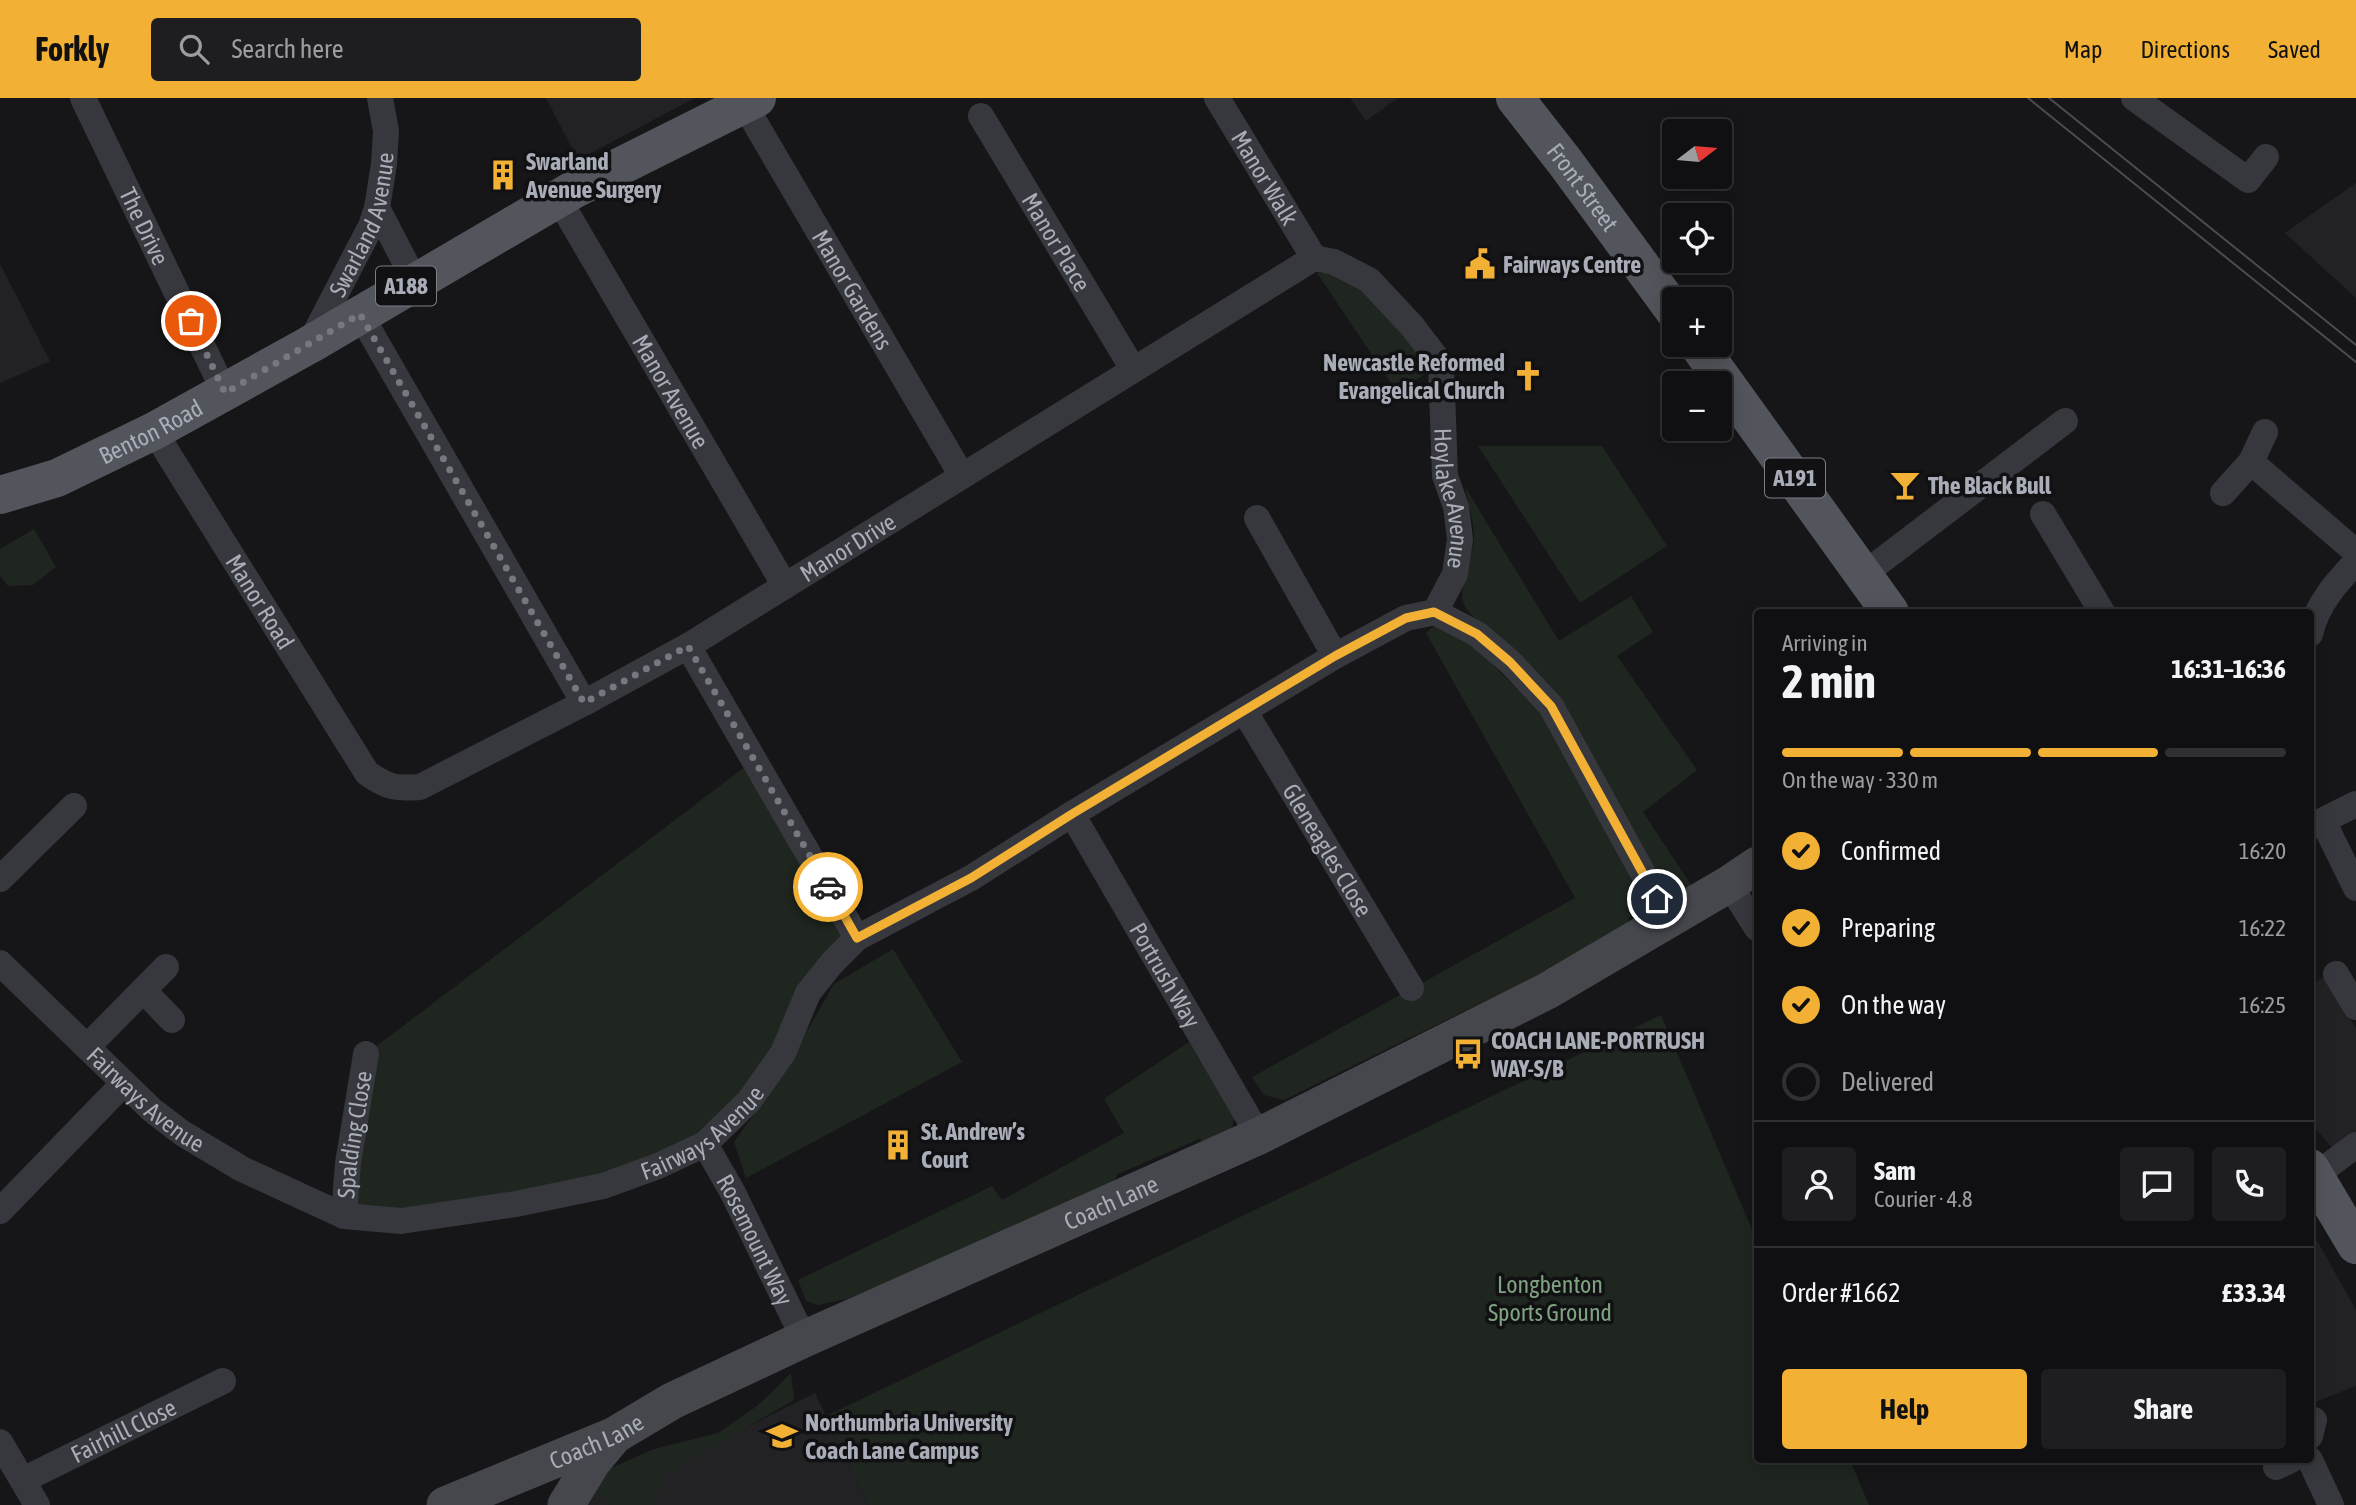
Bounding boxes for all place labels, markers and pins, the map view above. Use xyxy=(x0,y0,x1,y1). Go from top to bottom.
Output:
place label: Swarland Avenue Surgery xyxy=(525,148,662,203)
building icon: Swarland Avenue Surgery xyxy=(486,158,520,192)
public building icon: Fairways Centre xyxy=(1463,247,1497,281)
place label: Fairways Centre xyxy=(1503,251,1641,278)
pin xyxy=(161,291,221,351)
place label: Newcastle Reformed Evangelical Church xyxy=(1323,349,1505,404)
church icon: Newcastle Reformed Evangelical Church xyxy=(1511,359,1545,393)
bar icon: The Black Bull xyxy=(1888,468,1922,502)
place label: The Black Bull xyxy=(1928,472,2052,499)
pin xyxy=(1627,869,1687,929)
place label: COACH LANE-PORTRUSH WAY-S/B xyxy=(1490,1027,1705,1082)
bus stop icon: COACH LANE-PORTRUSH WAY-S/B xyxy=(1451,1037,1485,1071)
place label: St. Andrew’s Court xyxy=(921,1118,1025,1173)
building icon: St. Andrew’s Court xyxy=(881,1128,915,1162)
place label: Northumbria University Coach Lane Campus xyxy=(805,1409,1013,1464)
school or university icon: Northumbria University Coach Lane Campus xyxy=(765,1419,799,1453)

